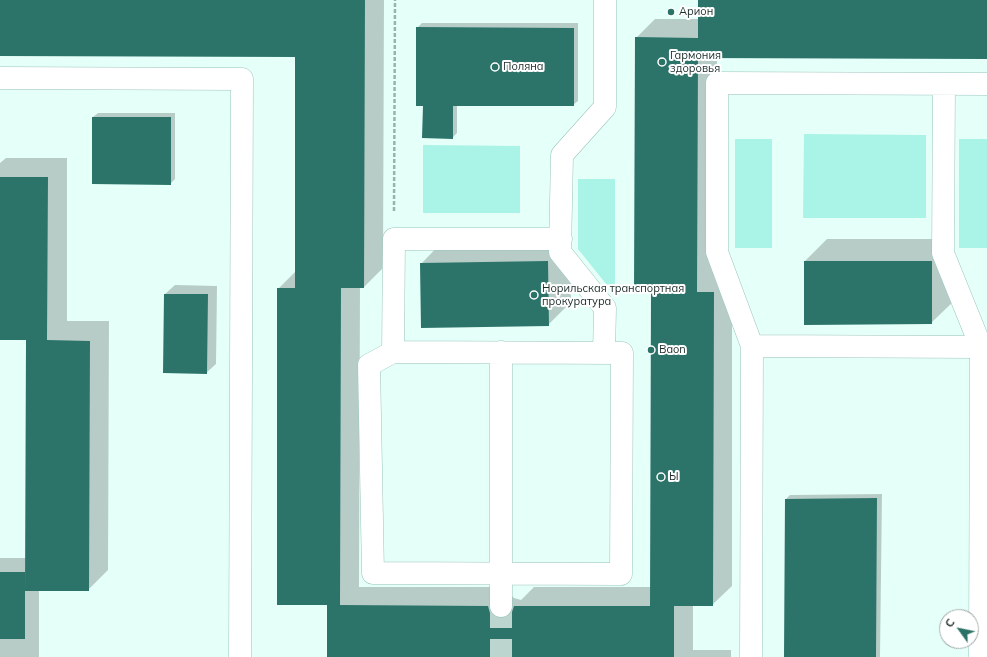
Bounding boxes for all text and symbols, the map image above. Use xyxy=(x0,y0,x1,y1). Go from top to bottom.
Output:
place label: Арион xyxy=(679,5,713,19)
marker: Арион xyxy=(666,7,676,17)
place label: Гармония здоровья xyxy=(670,49,721,75)
marker: Гармония здоровья xyxy=(657,57,667,67)
place label: Поляна xyxy=(503,60,543,74)
marker: Поляна xyxy=(490,62,500,72)
place label: Норильская транспортная прокуратура xyxy=(542,282,684,308)
marker: Норильская транспортная прокуратура xyxy=(529,290,539,300)
place label: Baon xyxy=(659,343,686,357)
marker: Baon xyxy=(646,345,656,355)
place label: Ы xyxy=(669,470,679,484)
marker: Ы xyxy=(656,472,666,482)
north arrow xyxy=(939,609,979,649)
text: С xyxy=(942,616,958,630)

